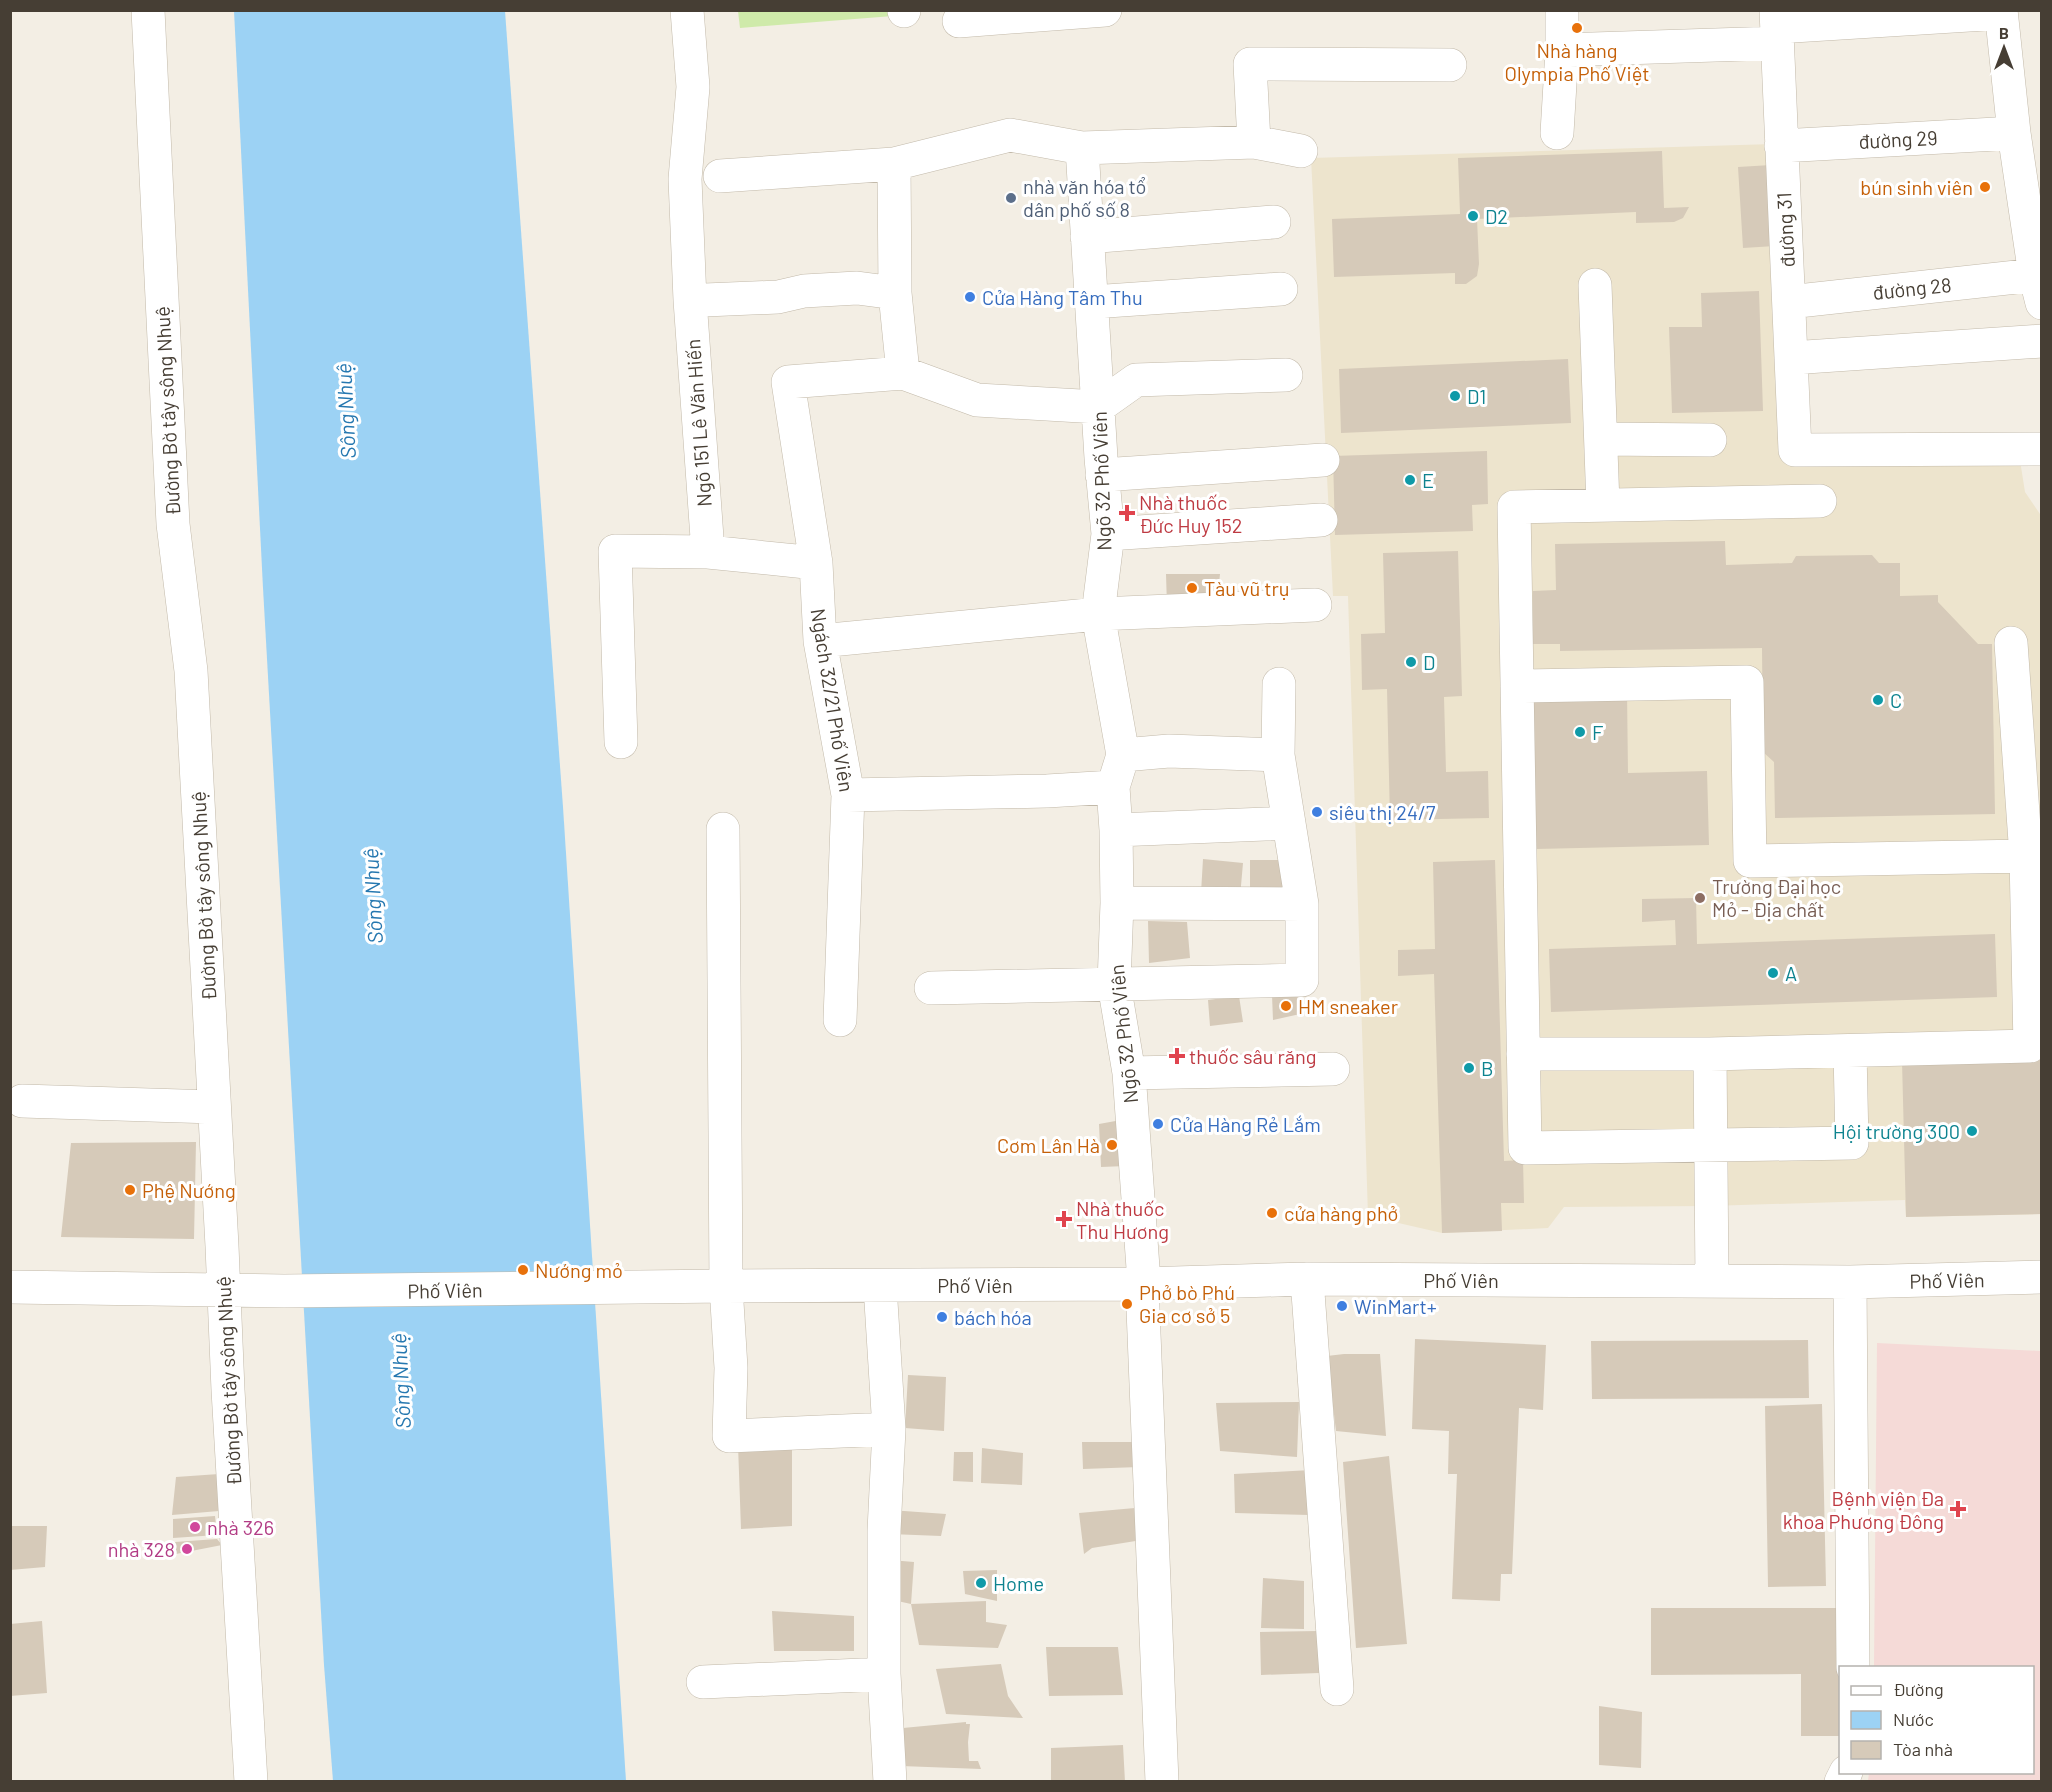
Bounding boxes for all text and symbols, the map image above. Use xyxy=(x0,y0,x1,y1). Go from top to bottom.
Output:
north arrow xyxy=(1974,18,2034,78)
marker: Nhà hàng Olympia Phố Việt xyxy=(1570,21,1584,35)
text: B xyxy=(1999,23,2009,42)
place label: Nhà hàng Olympia Phố Việt xyxy=(1504,38,1650,85)
street label: đường 29 xyxy=(1858,125,1938,153)
place label: nhà văn hóa tổ dân phố số 8 xyxy=(1023,174,1146,221)
place label: bún sinh viên xyxy=(1860,175,1973,199)
marker: bún sinh viên xyxy=(1978,180,1992,194)
marker: nhà văn hóa tổ dân phố số 8 xyxy=(1004,191,1018,205)
street label: đường 31 xyxy=(1771,192,1799,268)
place label: D2 xyxy=(1485,204,1508,228)
marker: D2 xyxy=(1466,209,1480,223)
street label: đường 28 xyxy=(1871,272,1953,304)
place label: Cửa Hàng Tâm Thu xyxy=(982,285,1143,309)
marker: Cửa Hàng Tâm Thu xyxy=(963,290,977,304)
street label: Đường Bờ tây sông Nhuệ xyxy=(150,306,184,516)
street label: Ngõ 151 Lê Văn Hiến xyxy=(680,338,716,508)
water label: Sông Nhuệ xyxy=(330,363,360,459)
place label: D1 xyxy=(1467,384,1486,408)
marker: D1 xyxy=(1448,389,1462,403)
street label: Ngõ 32 Phố Viên xyxy=(1087,411,1115,551)
place label: E xyxy=(1422,468,1434,492)
marker: E xyxy=(1403,473,1417,487)
place label: Nhà thuốc Đức Huy 152 xyxy=(1139,490,1243,537)
marker: Nhà thuốc Đức Huy 152 xyxy=(1120,506,1134,520)
place label: Tàu vũ trụ xyxy=(1204,576,1290,600)
marker: Tàu vũ trụ xyxy=(1185,581,1199,595)
street label: Ngách 32/21 Phố Viên xyxy=(807,607,859,793)
place label: D xyxy=(1423,650,1435,674)
marker: D xyxy=(1404,655,1418,669)
place label: C xyxy=(1890,688,1902,712)
marker: C xyxy=(1871,693,1885,707)
place label: F xyxy=(1592,720,1603,744)
marker: F xyxy=(1573,725,1587,739)
street label: Đường Bờ tây sông Nhuệ xyxy=(186,791,220,1001)
place label: siêu thị 24/7 xyxy=(1329,800,1436,824)
marker: siêu thị 24/7 xyxy=(1310,805,1324,819)
water label: Sông Nhuệ xyxy=(357,848,387,944)
place label: Trường Đại học Mỏ - Địa chất xyxy=(1712,874,1841,921)
marker: Trường Đại học Mỏ - Địa chất xyxy=(1693,891,1707,905)
place label: A xyxy=(1785,961,1797,985)
street label: Ngõ 32 Phố Viên xyxy=(1104,963,1142,1105)
marker: A xyxy=(1766,966,1780,980)
place label: HM sneaker xyxy=(1298,994,1398,1018)
marker: HM sneaker xyxy=(1279,999,1293,1013)
place label: thuốc sâu răng xyxy=(1189,1044,1316,1068)
marker: thuốc sâu răng xyxy=(1170,1049,1184,1063)
place label: B xyxy=(1481,1056,1494,1080)
marker: B xyxy=(1462,1061,1476,1075)
place label: Cửa Hàng Rẻ Lắm xyxy=(1170,1112,1321,1136)
marker: Cửa Hàng Rẻ Lắm xyxy=(1151,1117,1165,1131)
place label: Hội trường 300 xyxy=(1833,1119,1960,1143)
marker: Hội trường 300 xyxy=(1965,1124,1979,1138)
place label: Cơm Lân Hà xyxy=(997,1133,1100,1157)
marker: Cơm Lân Hà xyxy=(1105,1138,1119,1152)
place label: Phệ Nướng xyxy=(142,1178,236,1202)
marker: Phệ Nướng xyxy=(123,1183,137,1197)
place label: Nhà thuốc Thu Hương xyxy=(1076,1196,1169,1243)
place label: cửa hàng phở xyxy=(1284,1201,1398,1225)
marker: cửa hàng phở xyxy=(1265,1206,1279,1220)
marker: Nhà thuốc Thu Hương xyxy=(1057,1212,1071,1226)
place label: Nướng mỏ xyxy=(535,1258,623,1282)
marker: Nướng mỏ xyxy=(516,1263,530,1277)
street label: Phố Viên xyxy=(1909,1267,1985,1293)
street label: Phố Viên xyxy=(1423,1268,1499,1292)
street label: Phố Viên xyxy=(937,1273,1013,1297)
street label: Đường Bờ tây sông Nhuệ xyxy=(211,1276,245,1486)
street label: Phố Viên xyxy=(407,1277,483,1303)
place label: Phở bò Phú Gia cơ sở 5 xyxy=(1139,1280,1235,1327)
place label: WinMart+ xyxy=(1354,1294,1437,1318)
marker: Phở bò Phú Gia cơ sở 5 xyxy=(1120,1297,1134,1311)
marker: WinMart+ xyxy=(1335,1299,1349,1313)
place label: bách hóa xyxy=(954,1305,1032,1329)
marker: bách hóa xyxy=(935,1310,949,1324)
water label: Sông Nhuệ xyxy=(385,1333,415,1429)
place label: Bệnh viện Đa khoa Phương Đông xyxy=(1783,1486,1944,1533)
marker: Bệnh viện Đa khoa Phương Đông xyxy=(1949,1500,1967,1518)
place label: nhà 326 xyxy=(207,1515,274,1539)
marker: nhà 326 xyxy=(188,1520,202,1534)
place label: nhà 328 xyxy=(108,1537,175,1561)
marker: nhà 328 xyxy=(180,1542,194,1556)
place label: Home xyxy=(993,1571,1044,1595)
marker: Home xyxy=(974,1576,988,1590)
legend xyxy=(1839,1666,2034,1774)
text: Đường xyxy=(1893,1678,1944,1700)
text: Nước xyxy=(1893,1708,1934,1730)
text: Tòa nhà xyxy=(1893,1738,1953,1760)

